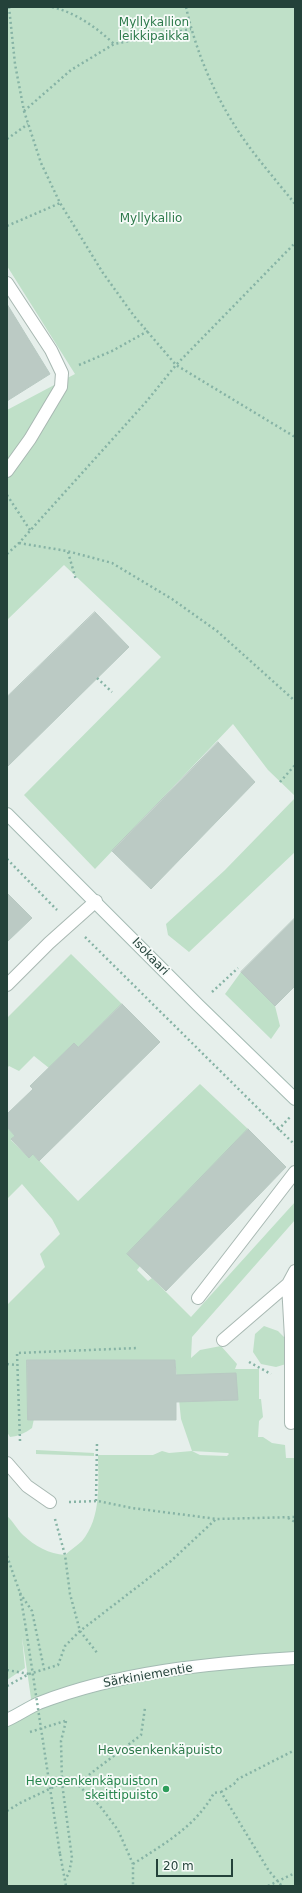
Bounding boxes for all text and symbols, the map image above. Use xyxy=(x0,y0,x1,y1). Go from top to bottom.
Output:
park label: Myllykallion leikkipaikka xyxy=(119,16,189,44)
park label: Myllykallio xyxy=(120,212,182,226)
street label: Isokaari xyxy=(129,935,171,979)
street label: Särkiniementie xyxy=(102,1661,194,1691)
park label: Hevosenkenkäpuisto xyxy=(98,1744,222,1758)
place label: Hevosenkenkäpuiston skeittipuisto xyxy=(26,1775,158,1803)
marker: Hevosenkenkäpuiston skeittipuisto xyxy=(161,1784,171,1794)
scale bar xyxy=(158,1851,235,1877)
text: 20 m xyxy=(163,1859,194,1873)

